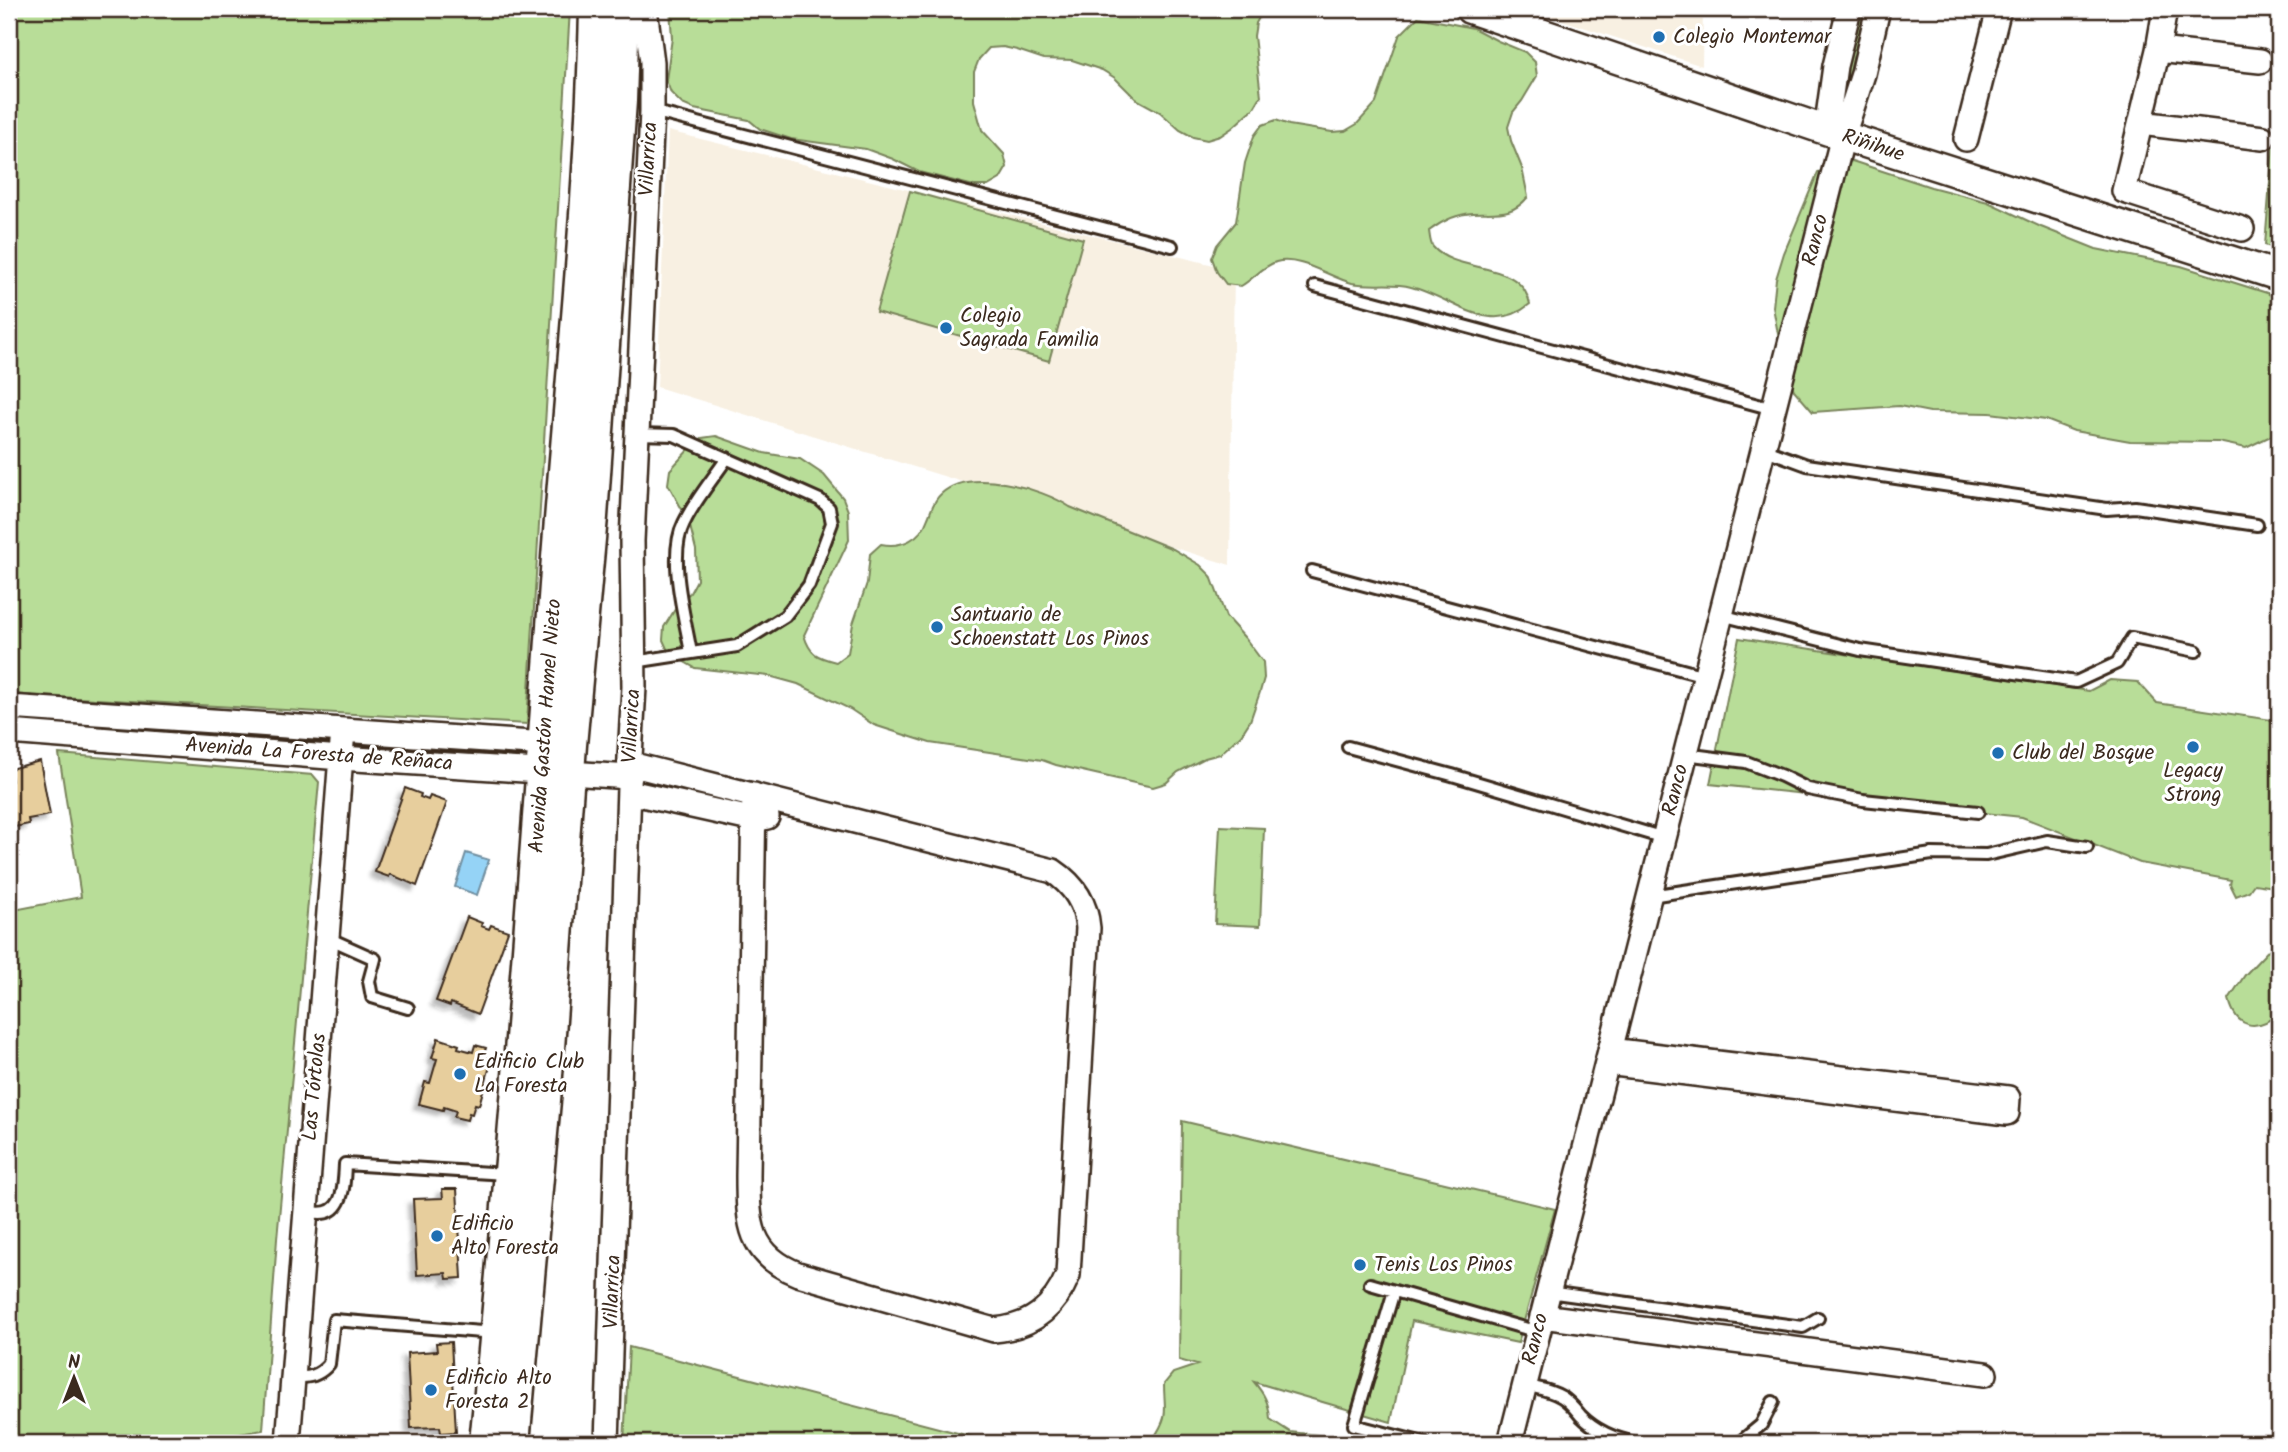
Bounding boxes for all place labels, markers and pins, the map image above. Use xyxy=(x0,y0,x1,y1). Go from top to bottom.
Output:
place label: Colegio Montemar xyxy=(1673,21,1832,54)
marker: Colegio Montemar xyxy=(1651,29,1667,45)
place label: Colegio Sagrada Familia xyxy=(960,300,1099,357)
marker: Colegio Sagrada Familia xyxy=(938,320,954,336)
place label: Santuario de Schoenstatt Los Pinos xyxy=(951,599,1149,656)
marker: Santuario de Schoenstatt Los Pinos xyxy=(929,619,945,635)
place label: Club del Bosque xyxy=(2012,737,2155,770)
marker: Legacy Strong xyxy=(2185,739,2201,755)
marker: Club del Bosque xyxy=(1990,745,2006,761)
place label: Legacy Strong xyxy=(2163,755,2223,812)
place label: Edificio Club La Foresta xyxy=(474,1046,584,1103)
marker: Edificio Club La Foresta xyxy=(452,1066,468,1082)
place label: Edificio Alto Foresta xyxy=(451,1208,559,1265)
marker: Edificio Alto Foresta xyxy=(429,1228,445,1244)
place label: Tenis Los Pinos xyxy=(1374,1249,1513,1282)
marker: Tenis Los Pinos xyxy=(1352,1257,1368,1273)
place label: Edificio Alto Foresta 2 xyxy=(445,1362,552,1419)
marker: Edificio Alto Foresta 2 xyxy=(423,1382,439,1398)

